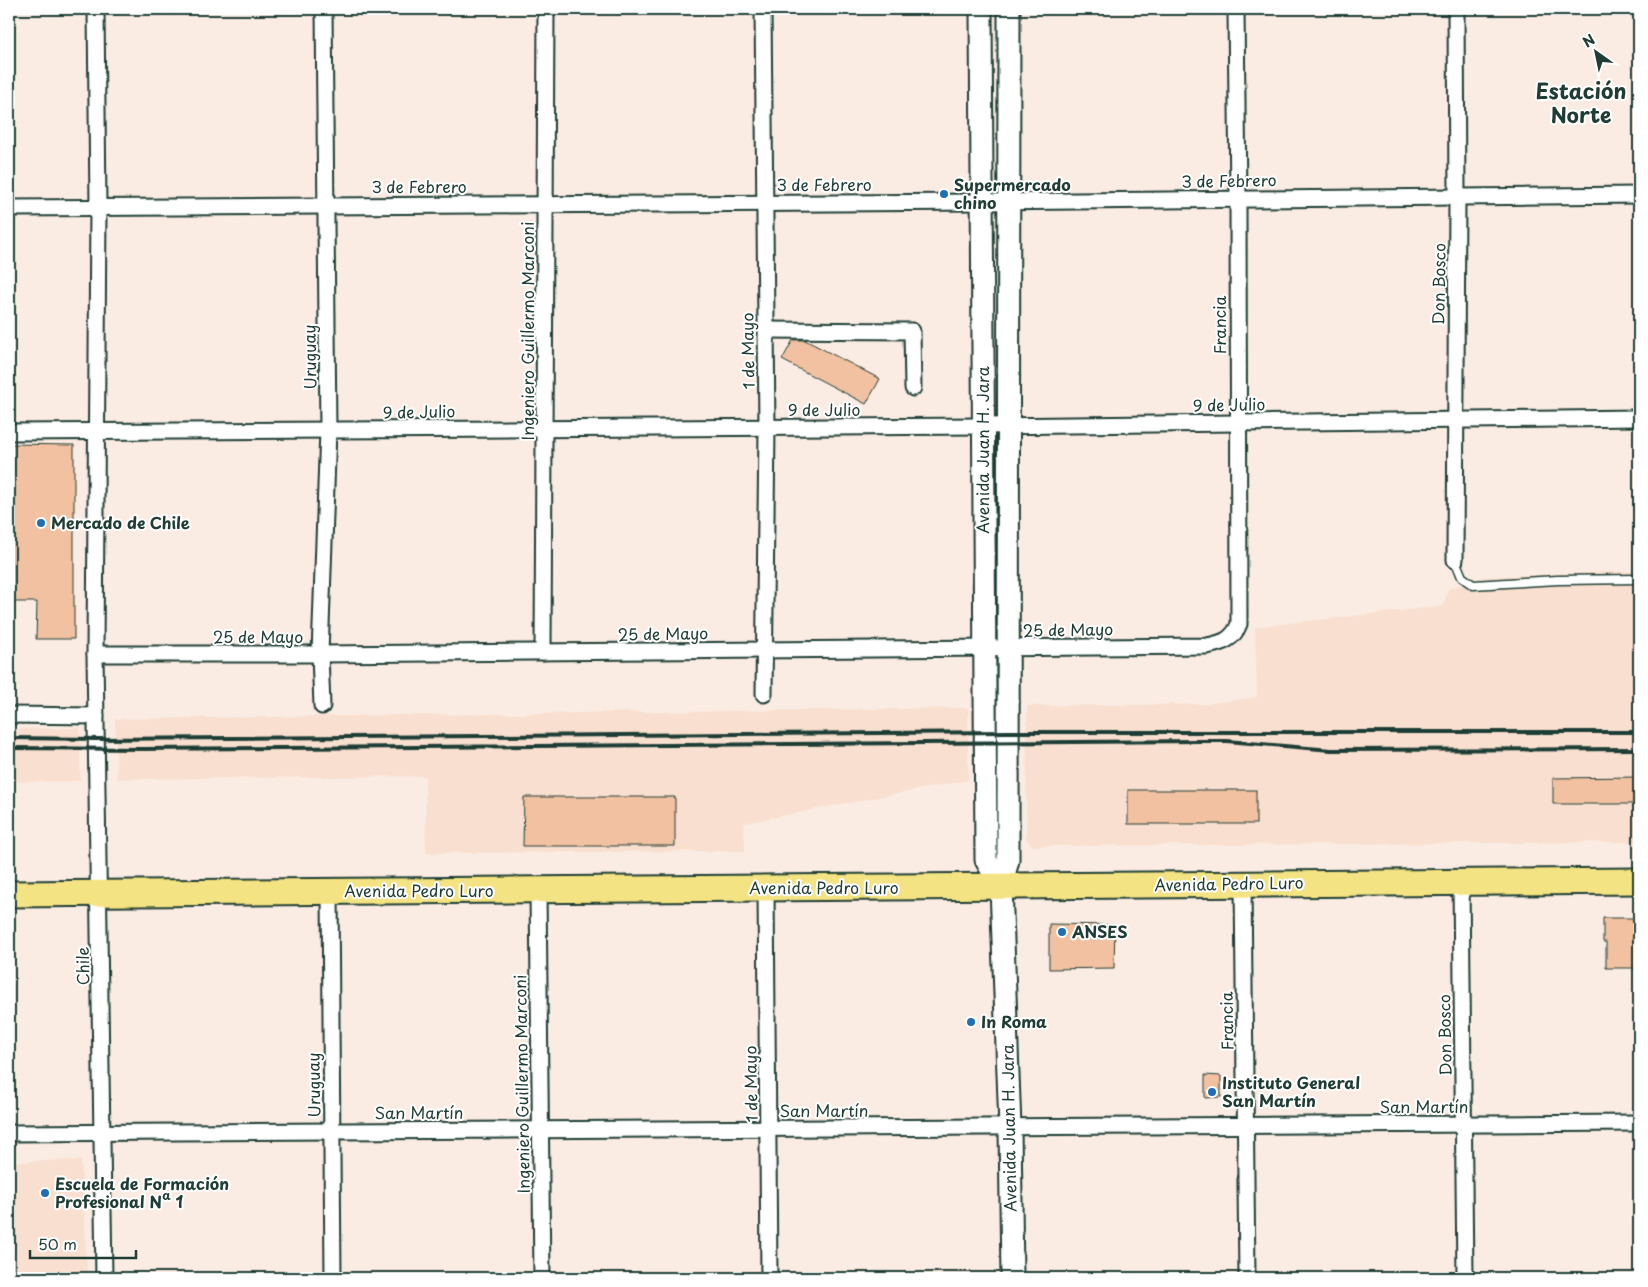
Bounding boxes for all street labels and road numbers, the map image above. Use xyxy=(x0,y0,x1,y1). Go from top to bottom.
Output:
street label: 3 de Febrero xyxy=(1181,167,1277,193)
street label: 3 de Febrero xyxy=(776,172,872,196)
street label: 3 de Febrero xyxy=(371,174,467,198)
street label: Ingeniero Guillermo Marconi xyxy=(515,222,539,440)
street label: Don Bosco xyxy=(1425,243,1451,325)
street label: Francia xyxy=(1207,295,1231,354)
street label: 1 de Mayo xyxy=(734,312,760,390)
street label: Uruguay xyxy=(296,324,322,390)
street label: Avenida Juan H. Jara xyxy=(970,366,994,534)
street label: 9 de Julio xyxy=(1192,391,1266,417)
street label: 9 de Julio xyxy=(788,397,860,421)
street label: 9 de Julio xyxy=(382,398,456,424)
street label: 25 de Mayo xyxy=(1022,616,1114,642)
street label: 25 de Mayo xyxy=(617,620,709,646)
street label: 25 de Mayo xyxy=(213,624,303,648)
street label: Avenida Pedro Luro xyxy=(1154,870,1304,896)
street label: Avenida Pedro Luro xyxy=(749,875,899,899)
street label: Avenida Pedro Luro xyxy=(344,878,494,902)
street label: Chile xyxy=(70,946,94,986)
street label: Ingeniero Guillermo Marconi xyxy=(507,974,535,1194)
street label: Francia xyxy=(1213,991,1239,1051)
street label: Don Bosco xyxy=(1431,994,1457,1076)
street label: Avenida Juan H. Jara xyxy=(995,1044,1021,1212)
street label: 1 de Mayo xyxy=(737,1045,763,1123)
street label: Uruguay xyxy=(300,1052,326,1118)
street label: San Martín xyxy=(1380,1094,1468,1118)
street label: San Martín xyxy=(780,1098,868,1122)
street label: San Martín xyxy=(375,1100,463,1124)

